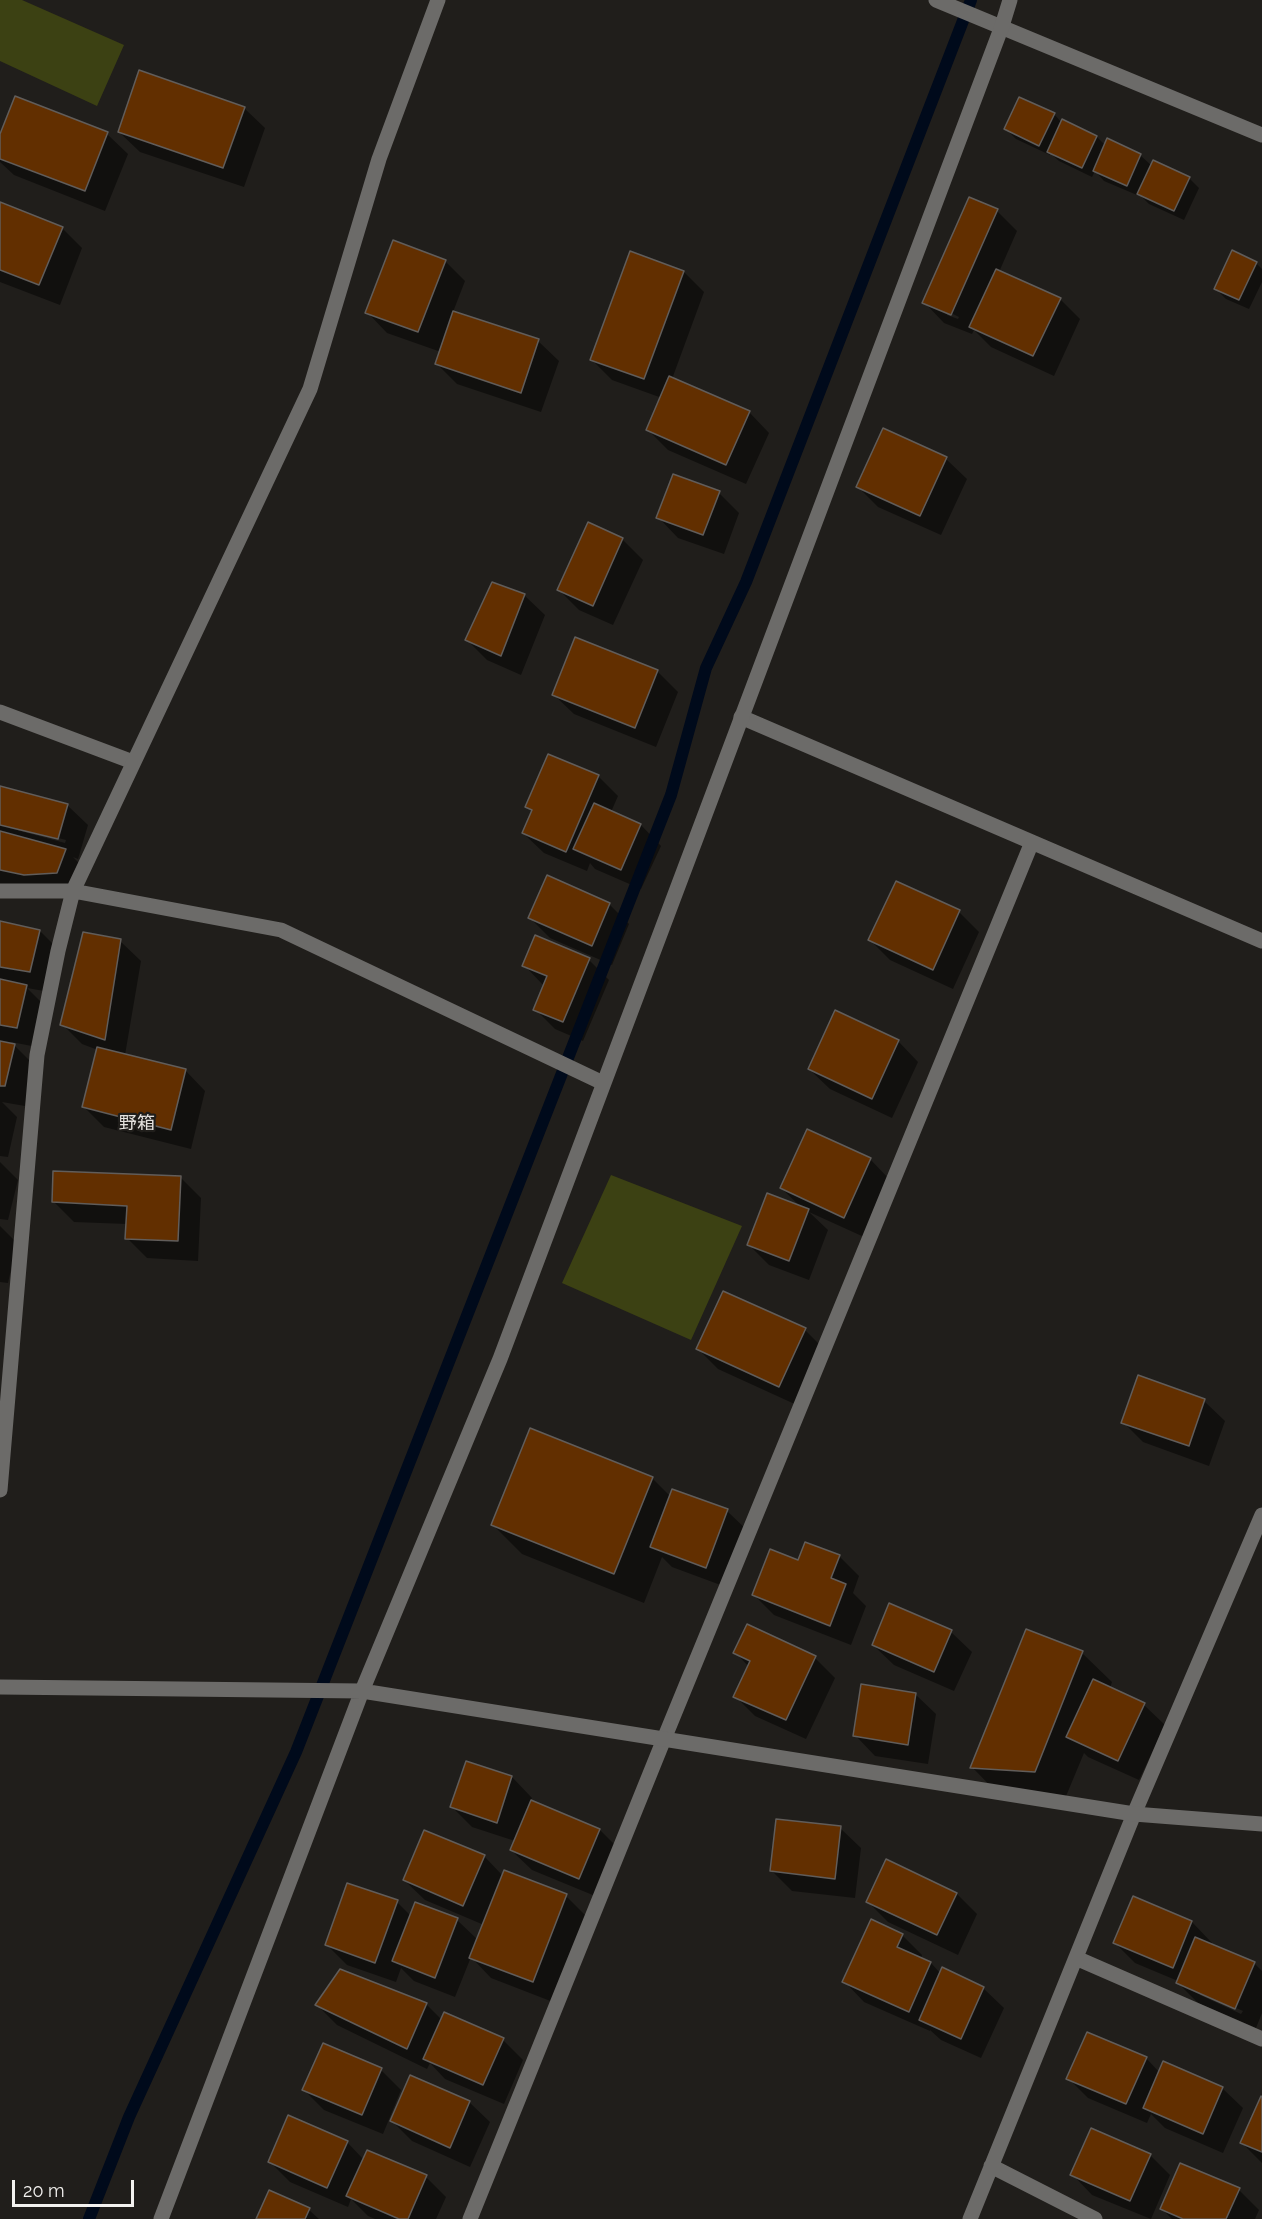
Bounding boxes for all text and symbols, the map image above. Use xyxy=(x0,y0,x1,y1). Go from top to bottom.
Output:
district label: 野箱 xyxy=(119,1113,155,1135)
scale bar xyxy=(15,2168,136,2206)
text: 20 m xyxy=(23,2180,65,2201)

